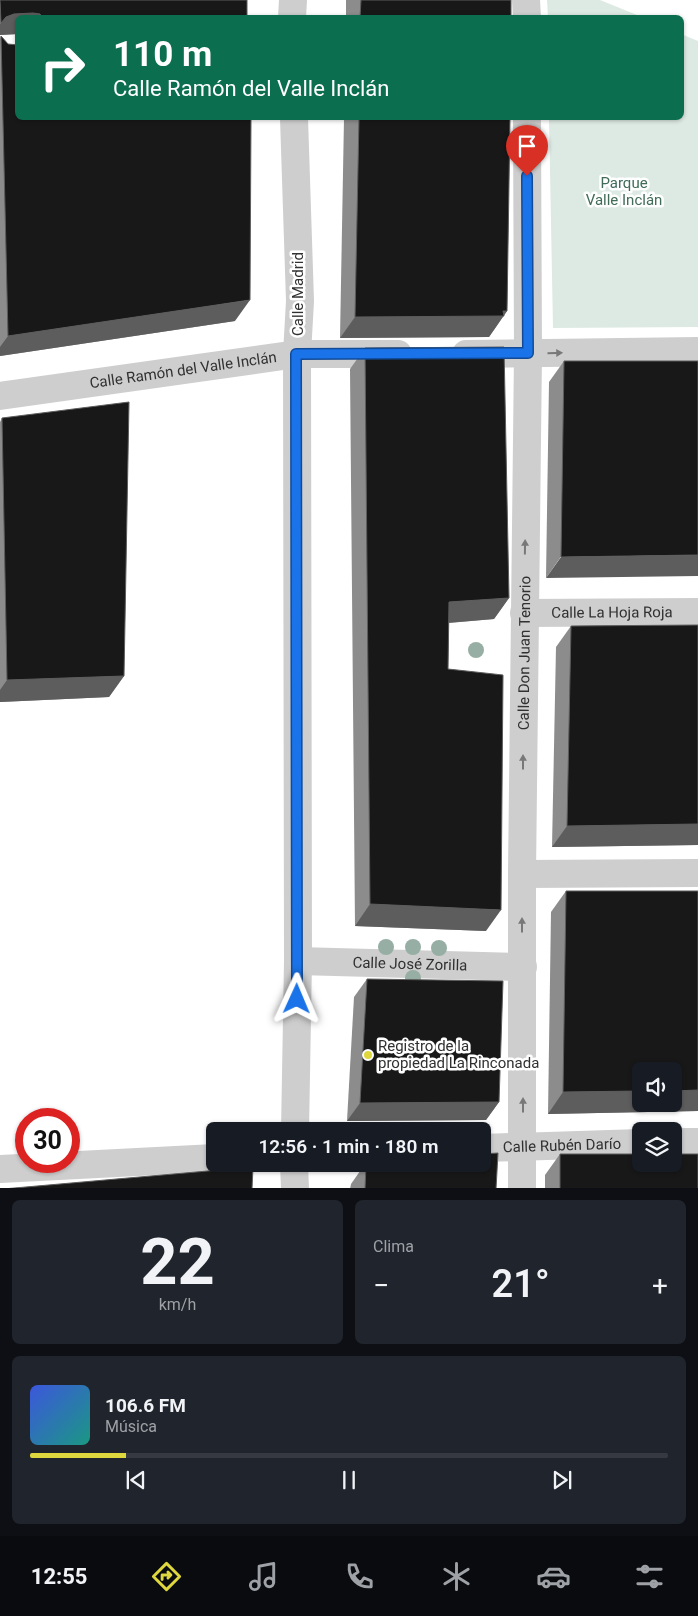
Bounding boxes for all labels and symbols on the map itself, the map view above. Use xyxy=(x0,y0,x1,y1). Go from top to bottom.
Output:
pin xyxy=(506,125,548,176)
park label: Parque Valle Inclán xyxy=(586,174,662,209)
street label: Calle Madrid xyxy=(289,252,307,336)
street label: Calle Ramón del Valle Inclán xyxy=(88,348,278,392)
one-way arrow xyxy=(548,349,564,357)
one-way arrow xyxy=(521,539,529,555)
street label: Calle Don Juan Tenorio xyxy=(515,576,534,730)
street label: Calle La Hoja Roja xyxy=(551,603,673,622)
one-way arrow xyxy=(519,754,527,770)
one-way arrow xyxy=(518,917,526,933)
street label: Calle José Zorilla xyxy=(352,953,468,975)
position arrow xyxy=(270,972,322,1024)
place label: Registro de la propiedad La Rinconada xyxy=(378,1037,539,1072)
marker: Registro de la propiedad La Rinconada xyxy=(362,1049,374,1061)
one-way arrow xyxy=(519,1097,527,1113)
speed limit sign: 30 xyxy=(15,1108,80,1173)
street label: Calle Rubén Darío xyxy=(503,1135,621,1156)

